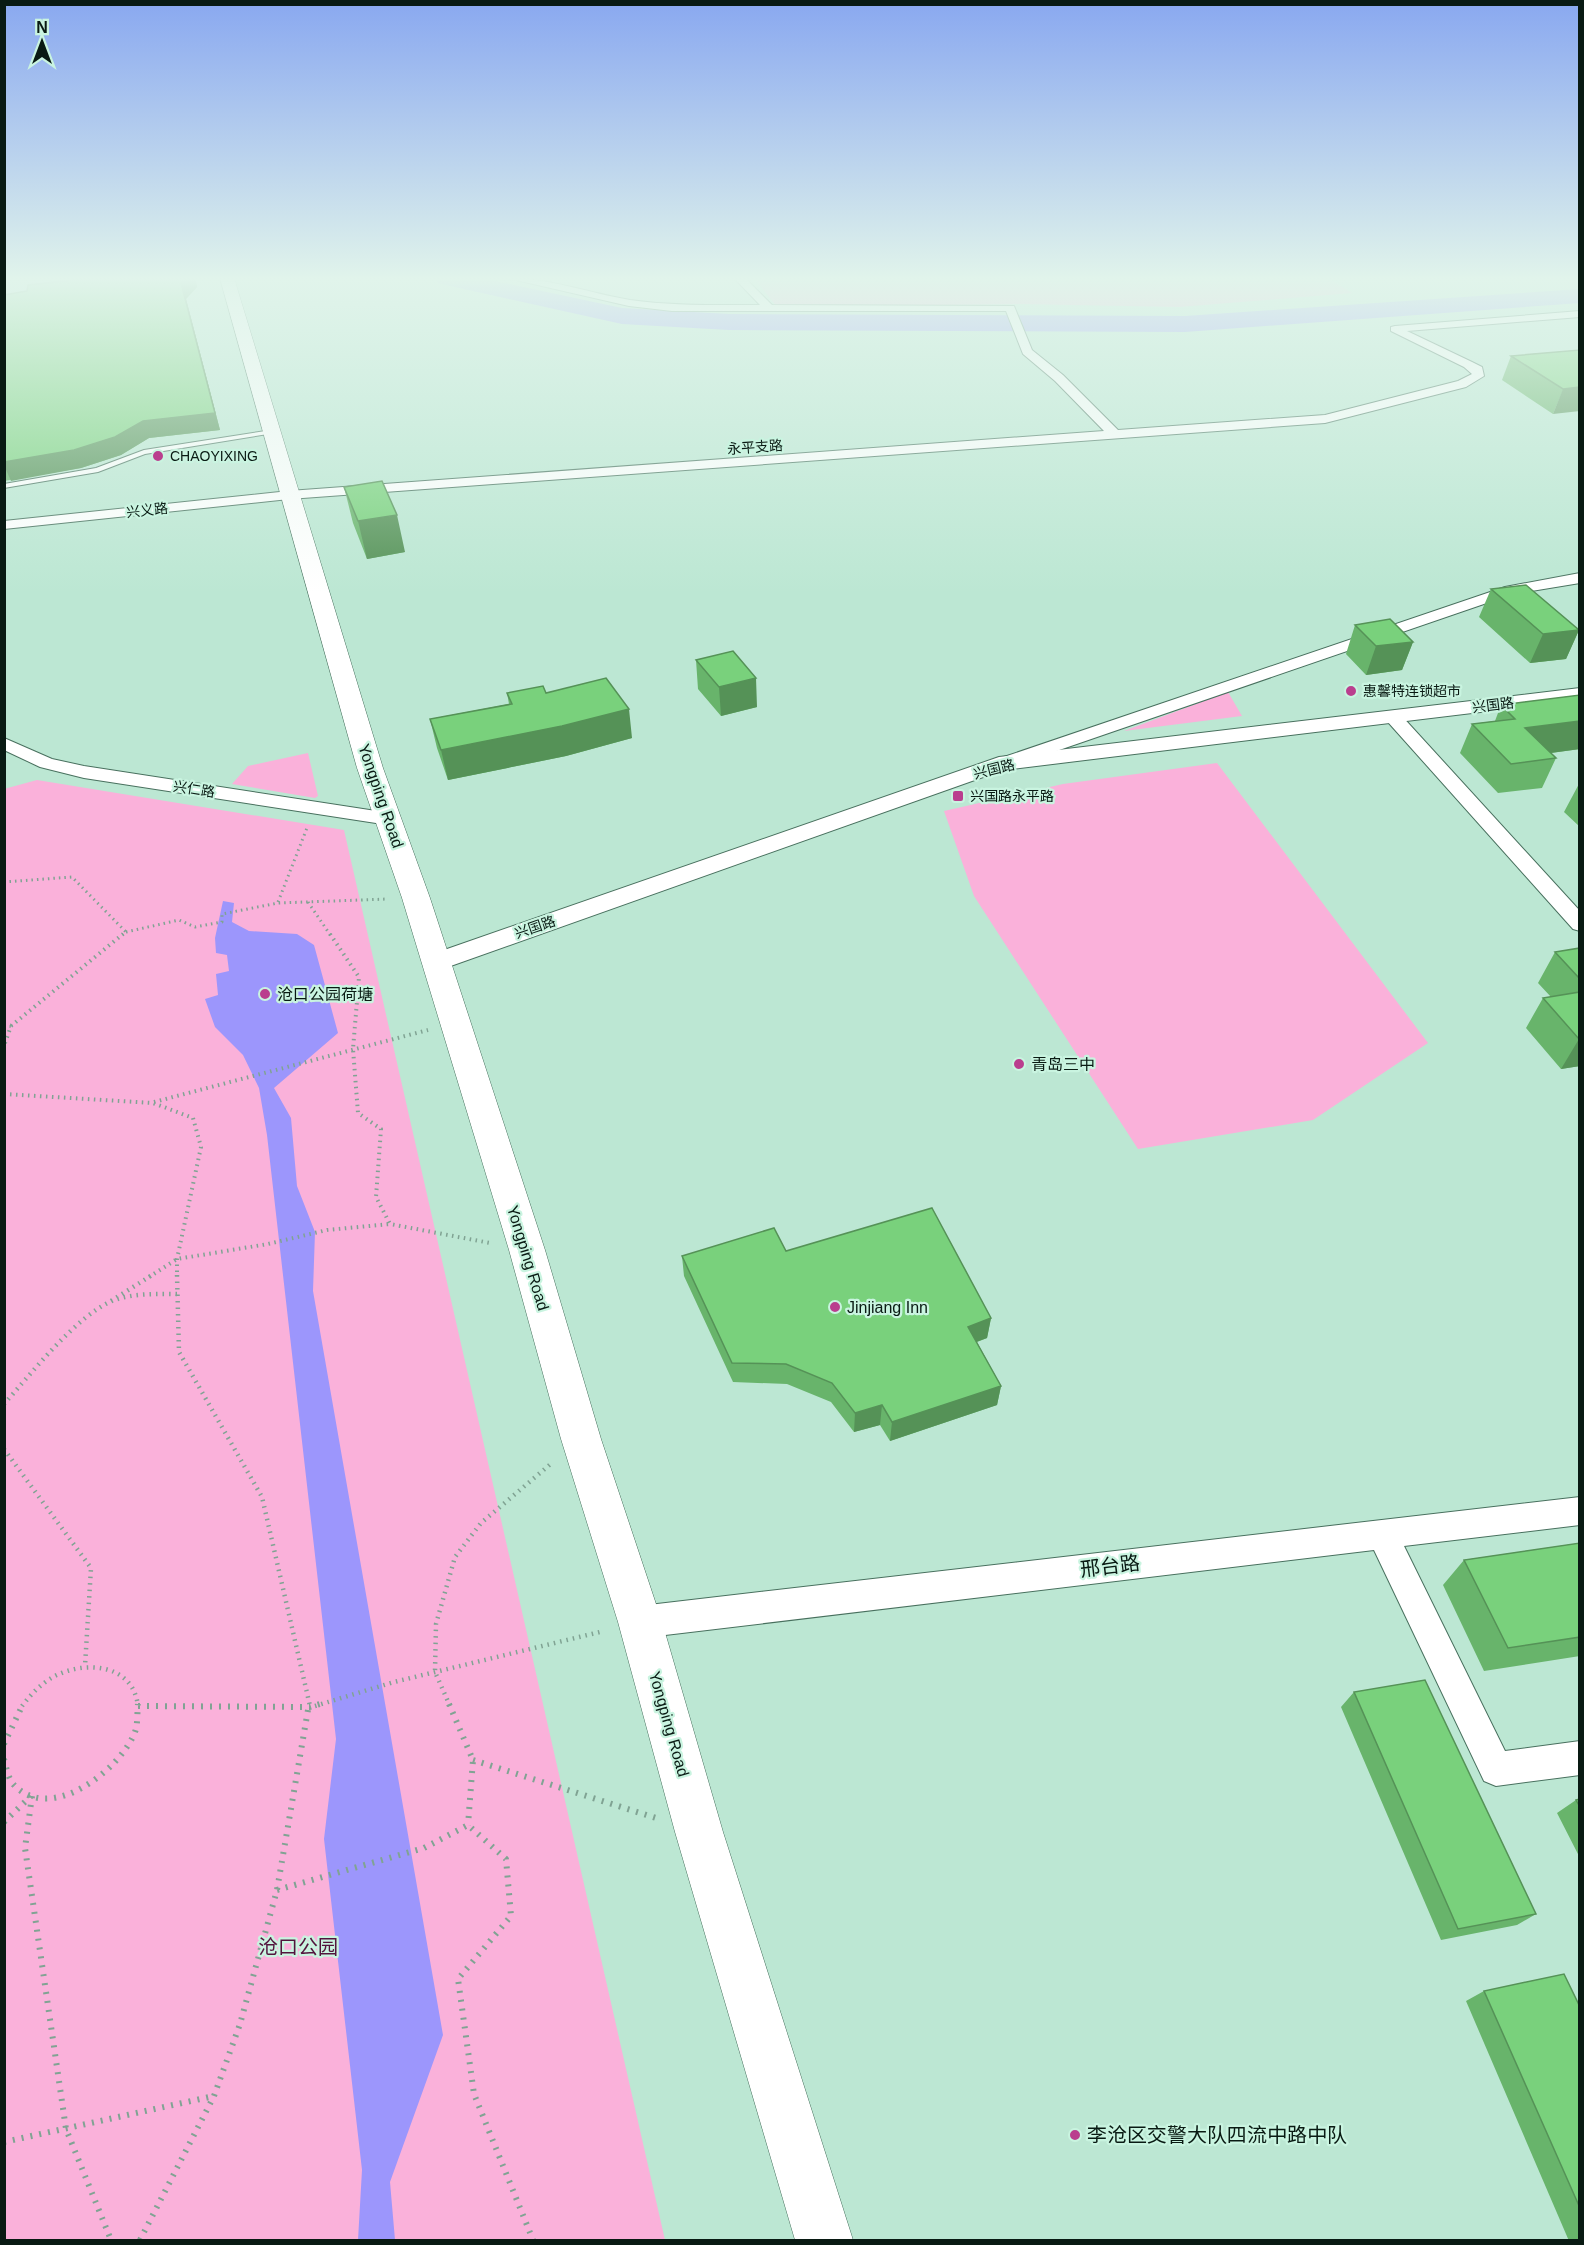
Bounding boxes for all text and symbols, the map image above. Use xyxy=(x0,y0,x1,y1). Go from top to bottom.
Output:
north arrow xyxy=(12,12,72,72)
text: N xyxy=(36,19,48,36)
street label: 永平支路 xyxy=(727,437,783,457)
place label: CHAOYIXING xyxy=(170,448,258,464)
marker: CHAOYIXING xyxy=(151,449,165,463)
street label: 兴义路 xyxy=(125,500,169,520)
place label: 惠馨特连锁超市 xyxy=(1363,683,1461,699)
marker: 惠馨特连锁超市 xyxy=(1344,684,1358,698)
street label: 兴国路 xyxy=(1471,695,1515,715)
street label: Yongping Road xyxy=(355,742,407,850)
street label: 兴国路 xyxy=(972,756,1016,782)
street label: 兴仁路 xyxy=(172,778,216,800)
place label: 兴国路永平路 xyxy=(970,788,1054,804)
marker: 兴国路永平路 xyxy=(951,789,965,803)
street label: 兴国路 xyxy=(513,913,557,941)
place label: 沧口公园荷塘 xyxy=(277,986,373,1003)
marker: 沧口公园荷塘 xyxy=(258,987,272,1001)
place label: 青岛三中 xyxy=(1031,1056,1095,1073)
marker: 青岛三中 xyxy=(1012,1057,1026,1071)
street label: Yongping Road xyxy=(504,1203,552,1313)
place label: Jinjiang Inn xyxy=(847,1299,928,1316)
marker: Jinjiang Inn xyxy=(828,1300,842,1314)
street label: 邢台路 xyxy=(1079,1551,1141,1581)
street label: Yongping Road xyxy=(646,1669,692,1779)
park label: 沧口公园 xyxy=(258,1936,338,1958)
place label: 李沧区交警大队四流中路中队 xyxy=(1087,2124,1347,2146)
marker: 李沧区交警大队四流中路中队 xyxy=(1068,2128,1082,2142)

